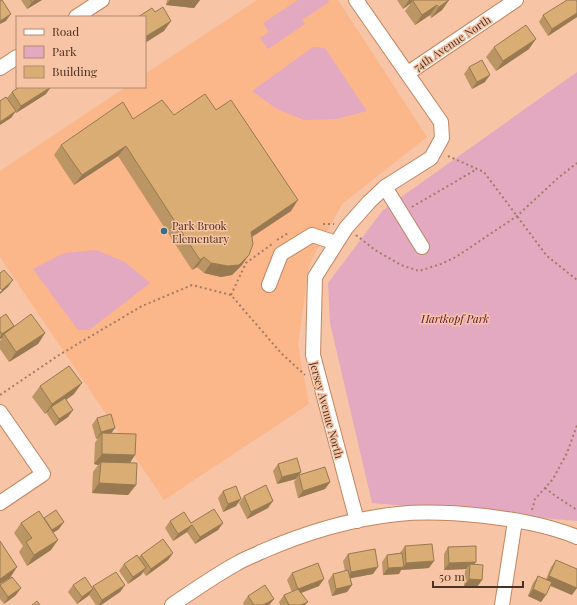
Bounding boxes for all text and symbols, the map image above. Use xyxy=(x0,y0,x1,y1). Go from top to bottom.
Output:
street label: 74th Avenue North xyxy=(410,11,494,74)
legend xyxy=(16,16,146,88)
text: Road xyxy=(52,23,79,39)
text: Park xyxy=(52,43,77,59)
text: Building xyxy=(52,63,98,79)
place label: Park Brook Elementary xyxy=(172,218,229,246)
marker: Park Brook Elementary xyxy=(159,226,169,236)
park label: Hartkopf Park xyxy=(420,311,489,326)
street label: Jersey Avenue North xyxy=(307,359,347,461)
scale bar xyxy=(433,563,523,589)
text: 50 m xyxy=(439,568,465,584)

